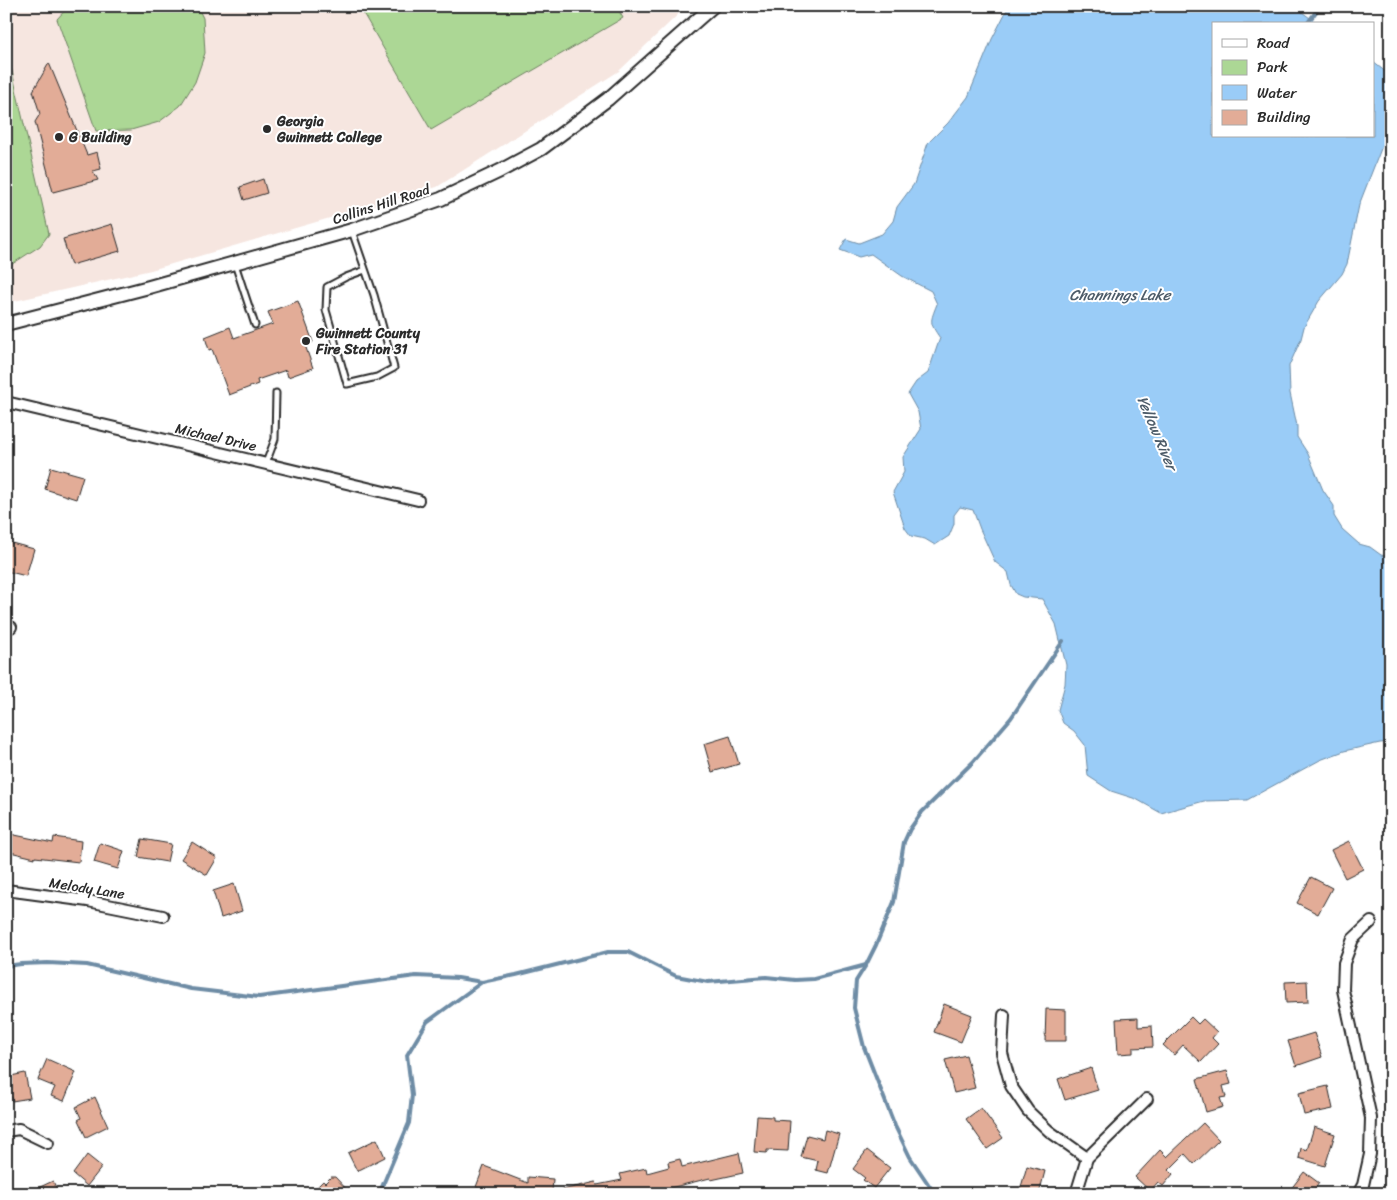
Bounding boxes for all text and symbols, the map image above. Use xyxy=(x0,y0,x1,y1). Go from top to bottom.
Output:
legend xyxy=(1212,22,1374,138)
text: Road xyxy=(1257,30,1290,56)
text: Park xyxy=(1257,54,1288,80)
text: Water xyxy=(1257,80,1297,106)
text: Building xyxy=(1257,104,1311,130)
place label: Georgia Gwinnett College xyxy=(276,109,383,150)
marker: Georgia Gwinnett College xyxy=(261,123,273,135)
place label: G Building xyxy=(68,125,133,150)
marker: G Building xyxy=(53,131,65,143)
street label: Collins Hill Road xyxy=(329,177,434,232)
water label: Channings Lake xyxy=(1070,282,1172,308)
place label: Gwinnett County Fire Station 31 xyxy=(315,321,421,362)
marker: Gwinnett County Fire Station 31 xyxy=(300,335,312,347)
water label: Yellow River xyxy=(1130,392,1185,477)
street label: Michael Drive xyxy=(173,416,259,459)
street label: Melody Lane xyxy=(47,870,126,907)

